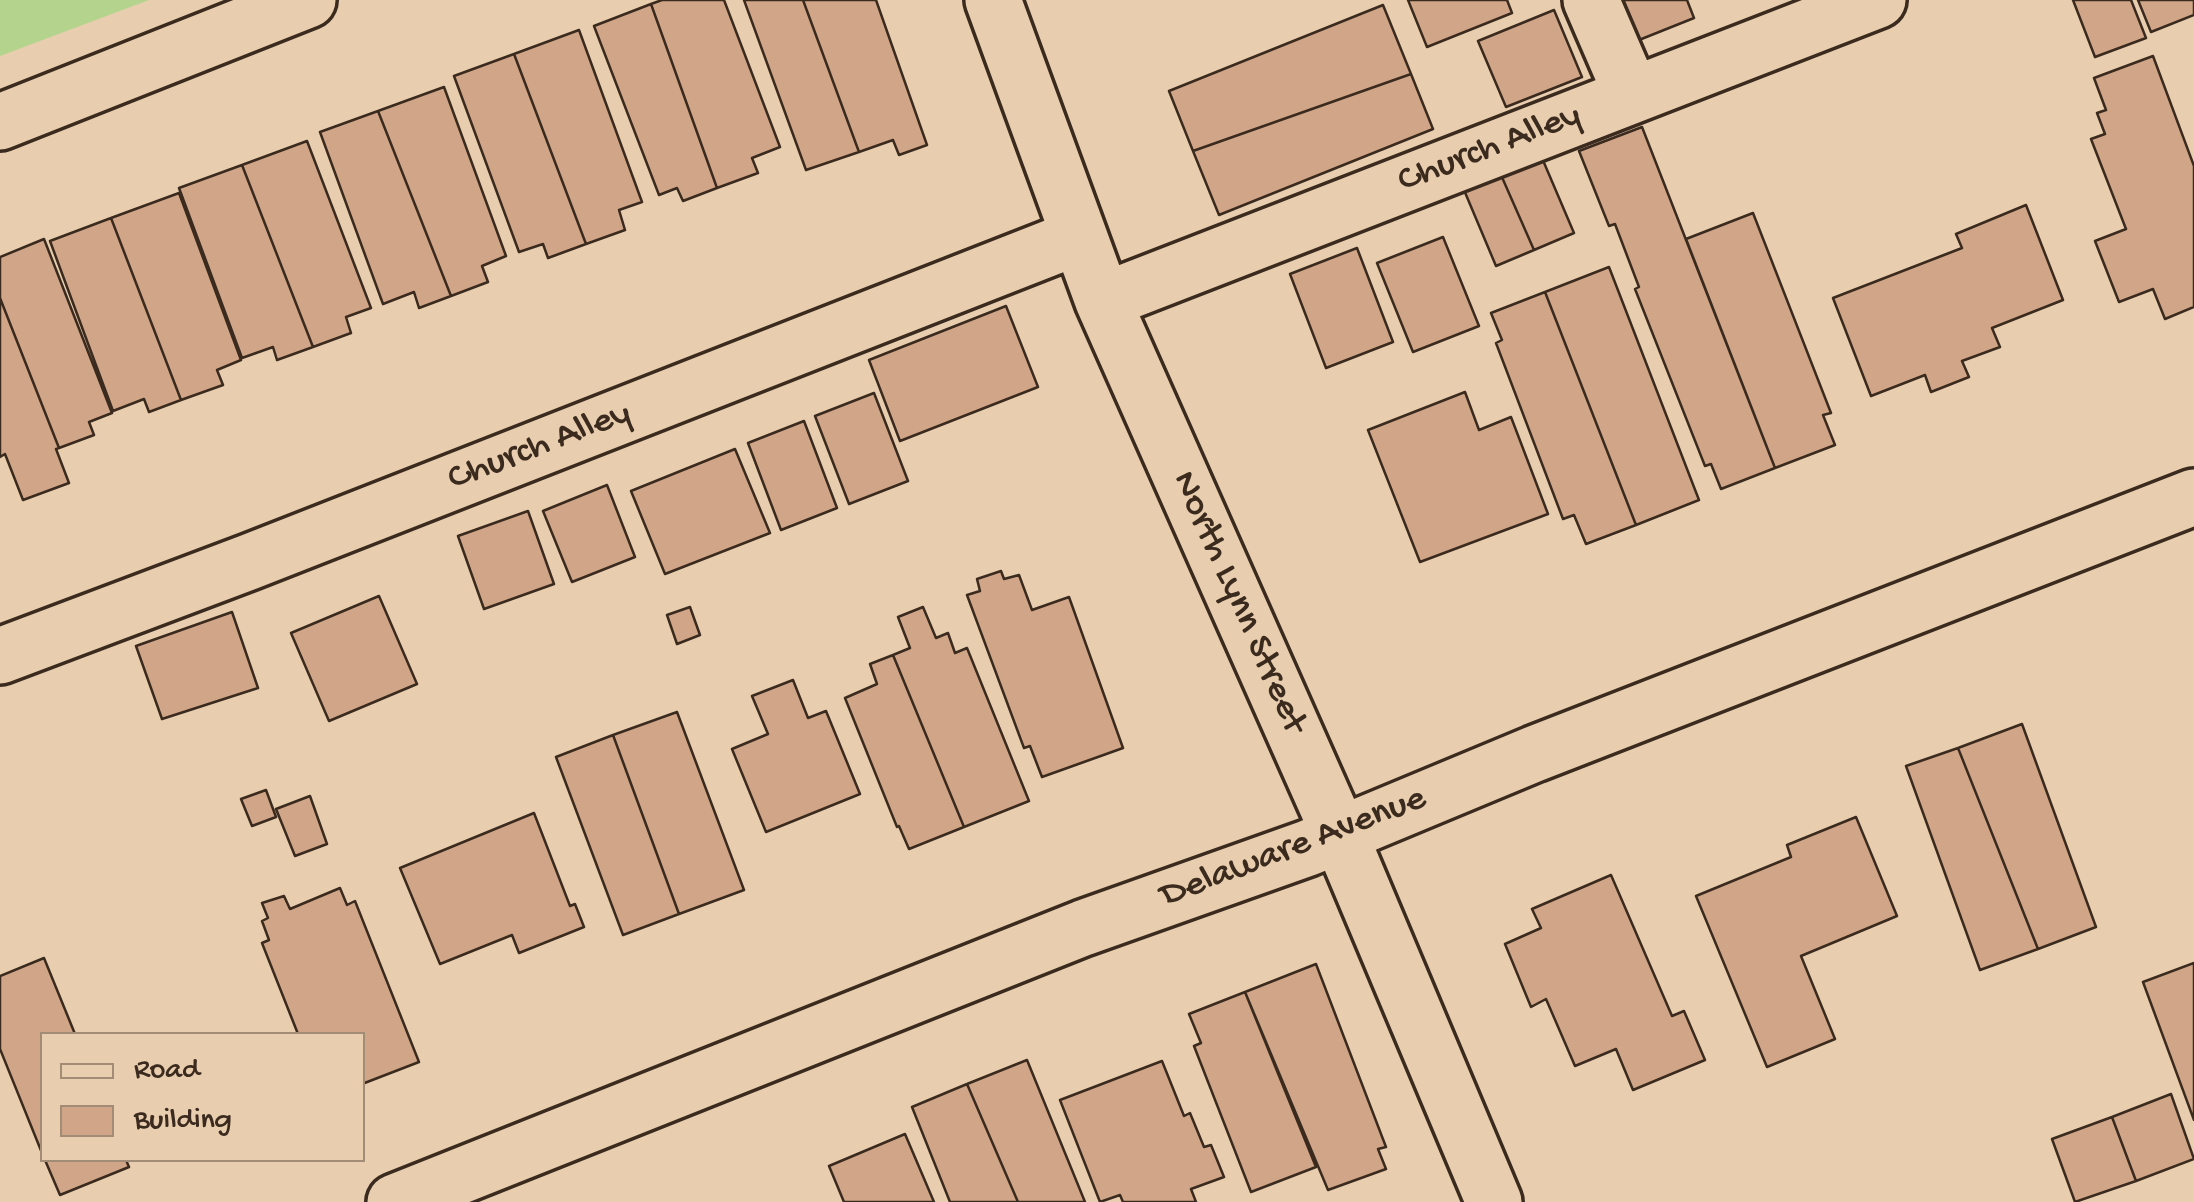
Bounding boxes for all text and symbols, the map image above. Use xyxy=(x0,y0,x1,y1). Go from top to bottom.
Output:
street label: Church Alley xyxy=(1392,94,1588,206)
street label: Church Alley xyxy=(442,392,638,504)
street label: North Lynn Street xyxy=(1159,465,1315,741)
street label: Delaware Avenue xyxy=(1155,777,1433,921)
legend xyxy=(40,1032,365,1162)
text: Road xyxy=(134,1054,200,1089)
text: Building xyxy=(134,1104,232,1139)

